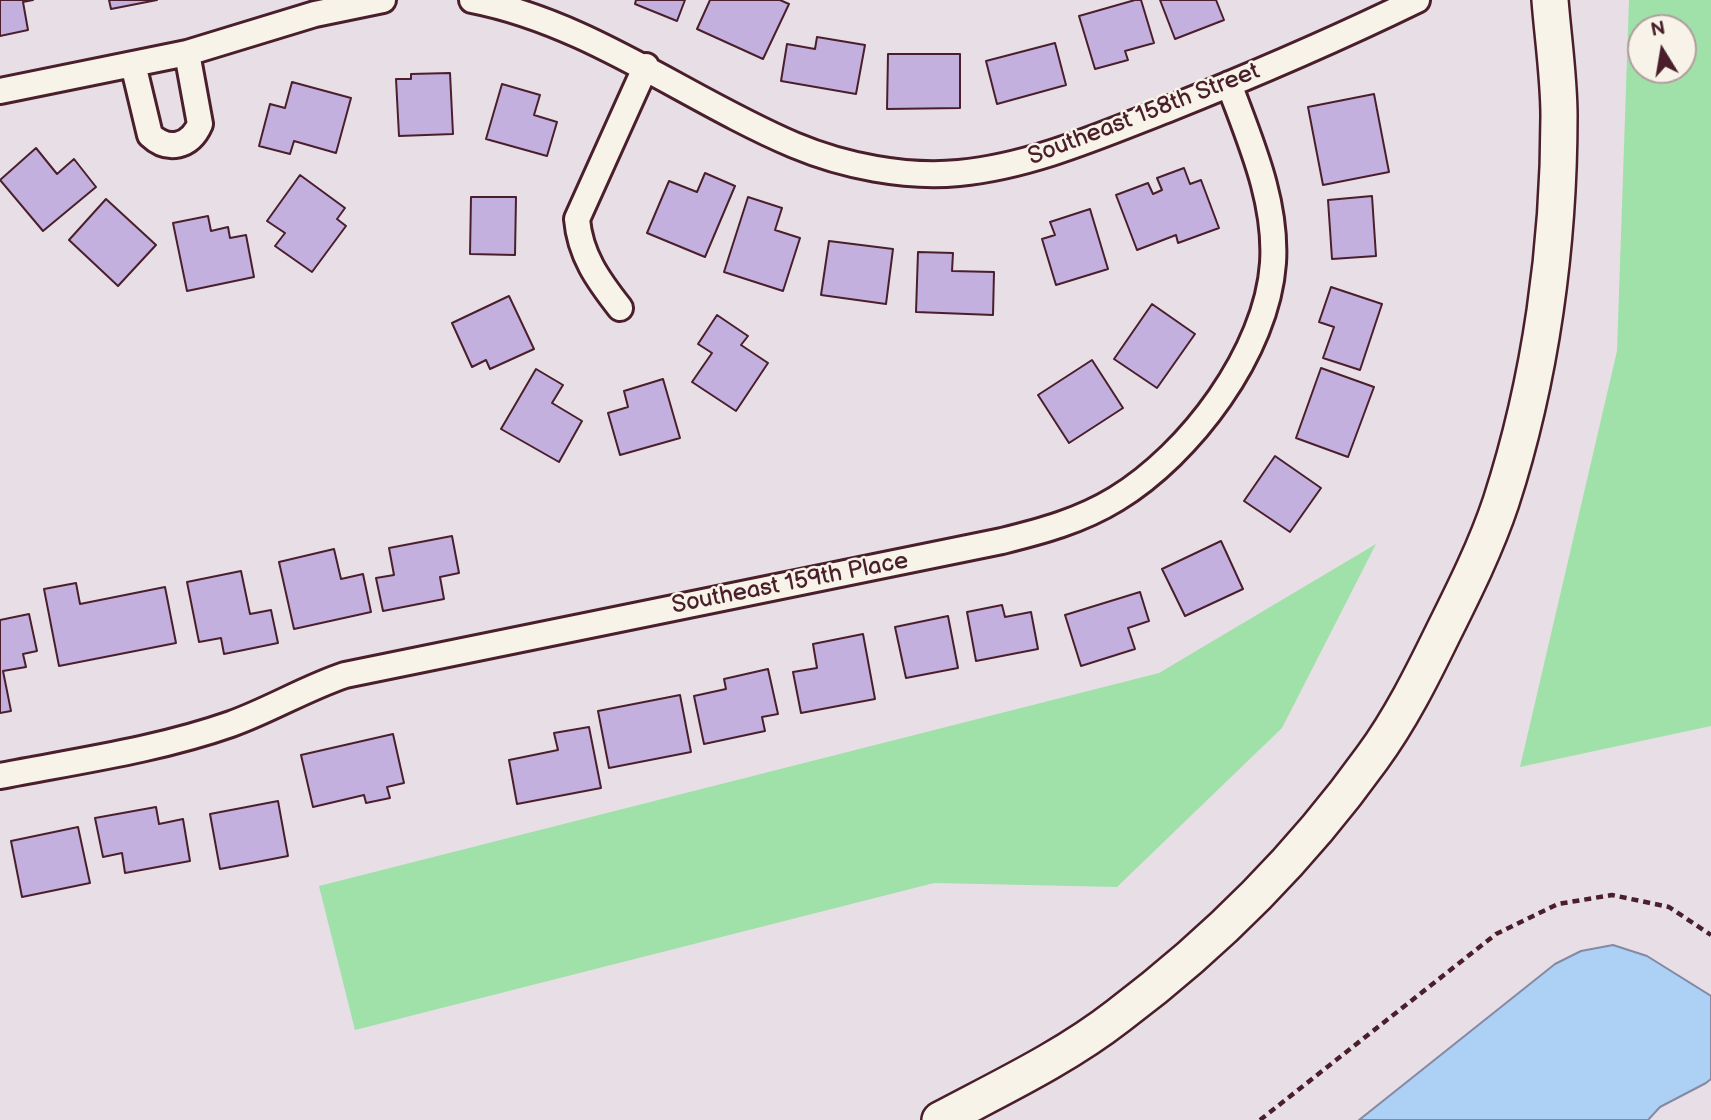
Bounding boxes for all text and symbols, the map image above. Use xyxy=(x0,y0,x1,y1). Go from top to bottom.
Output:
north arrow xyxy=(1627,14,1697,84)
text: N xyxy=(1649,17,1667,43)
street label: Southeast 158th Street xyxy=(1024,58,1264,172)
street label: Southeast 159th Place xyxy=(669,547,911,621)

